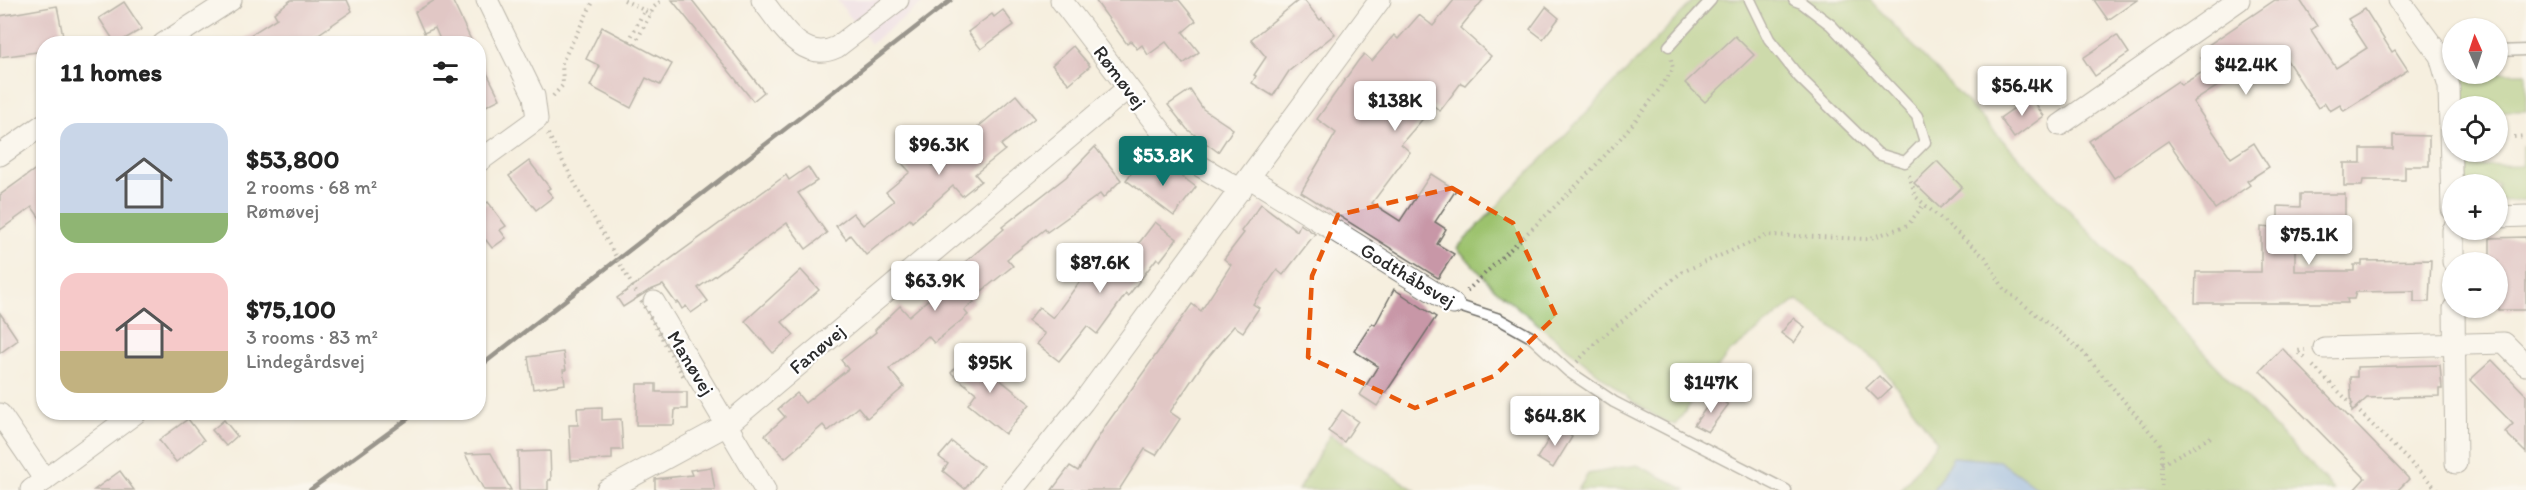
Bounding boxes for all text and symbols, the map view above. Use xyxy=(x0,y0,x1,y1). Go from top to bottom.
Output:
north arrow xyxy=(2442,18,2508,84)
map controls xyxy=(2442,18,2508,318)
street label: Rømøvej xyxy=(1088,41,1152,113)
pin: $42.4K xyxy=(2197,45,2295,96)
text: $42.4K xyxy=(2215,52,2277,76)
text: 11 homes xyxy=(60,56,162,88)
icon: filters xyxy=(429,56,462,89)
pin: $56.4K xyxy=(1973,66,2071,117)
text: $56.4K xyxy=(1992,73,2052,97)
pin: $138K xyxy=(1353,81,1437,132)
text: $138K xyxy=(1368,88,1422,112)
button: locate xyxy=(2442,96,2508,162)
pin: $96.3K xyxy=(890,125,988,176)
text: $96.3K xyxy=(909,132,969,156)
pin: $53.8K xyxy=(1114,136,1212,187)
text: $53,800 xyxy=(246,143,339,175)
text: $53.8K xyxy=(1133,143,1193,167)
icon: home xyxy=(108,147,180,219)
button: + xyxy=(2442,174,2508,240)
text: 2 rooms · 68 m² xyxy=(246,175,377,199)
text: Rømøvej xyxy=(246,199,319,223)
pin: $75.1K xyxy=(2260,215,2358,266)
text: $75.1K xyxy=(2280,222,2338,246)
street label: Godthåbsvej xyxy=(1356,237,1460,313)
pin: $87.6K xyxy=(1051,243,1149,294)
text: $87.6K xyxy=(1070,250,1130,274)
button: − xyxy=(2442,252,2508,318)
pin: $63.9K xyxy=(886,261,984,312)
text: $63.9K xyxy=(905,268,965,292)
text: $75,100 xyxy=(246,293,336,325)
icon: home xyxy=(108,297,180,369)
street label: Fanøvej xyxy=(784,319,850,379)
text: 3 rooms · 83 m² xyxy=(246,325,378,349)
street label: Manøvej xyxy=(662,326,720,400)
pin: $95K xyxy=(954,343,1026,394)
text: Lindegårdsvej xyxy=(246,349,365,373)
text: $95K xyxy=(968,350,1012,374)
pin: $147K xyxy=(1669,363,1753,414)
text: $147K xyxy=(1684,370,1738,394)
pin: $64.8K xyxy=(1506,396,1604,447)
text: $64.8K xyxy=(1524,403,1586,427)

